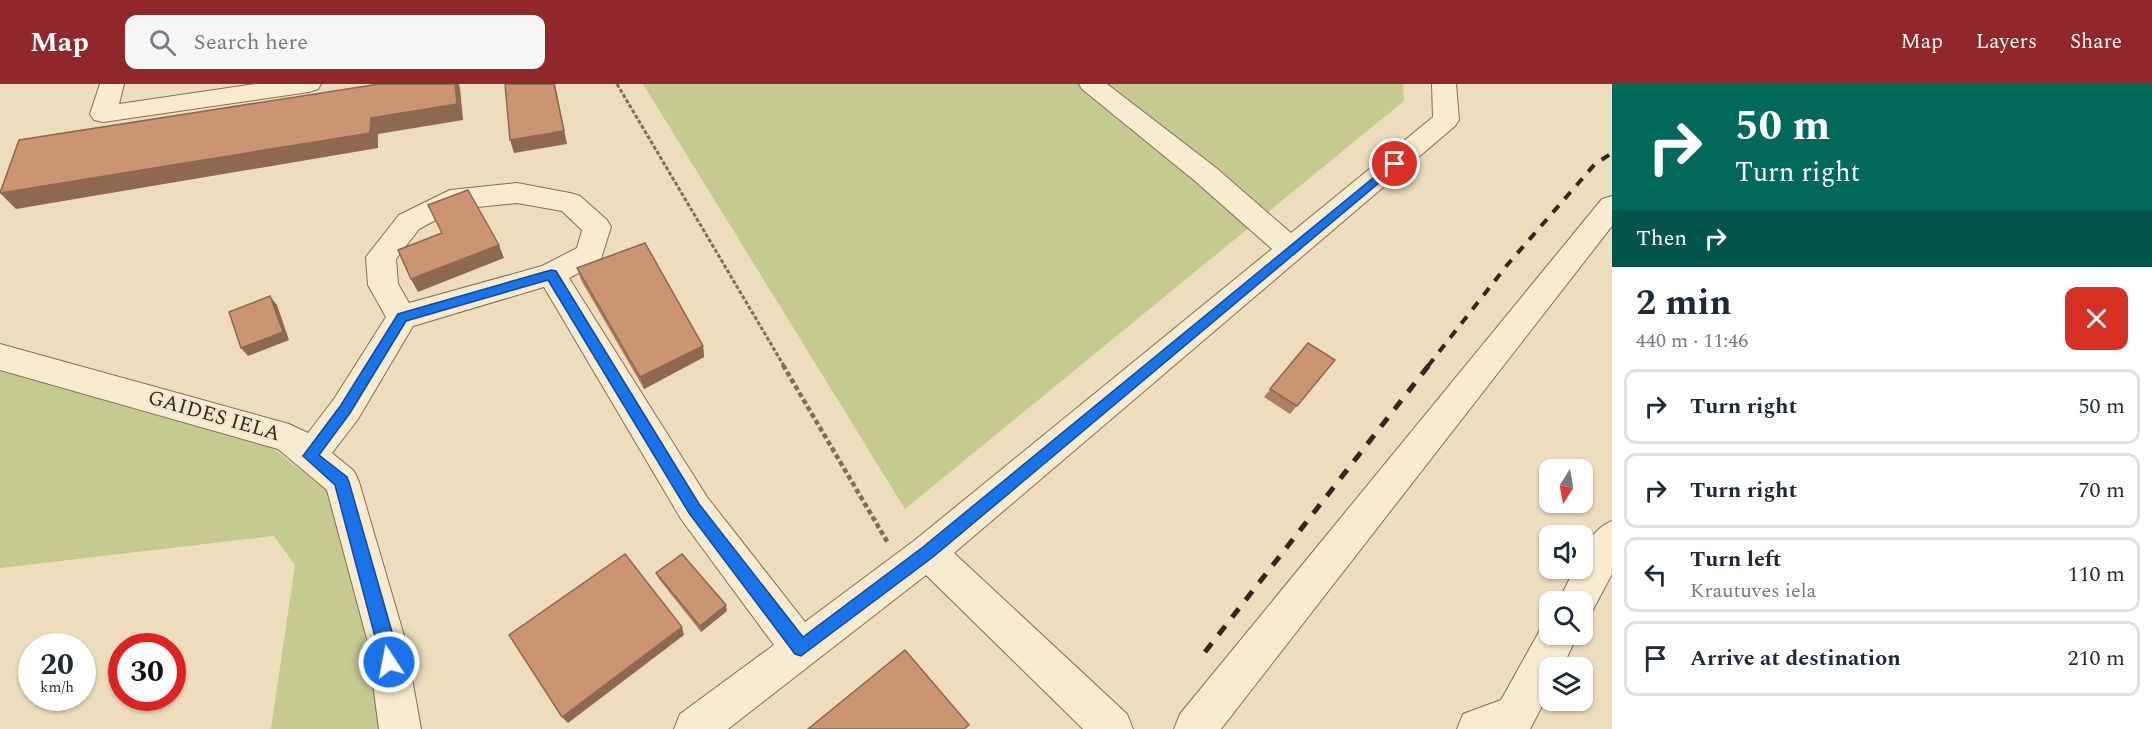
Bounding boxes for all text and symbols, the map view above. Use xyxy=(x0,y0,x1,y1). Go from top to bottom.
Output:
search box xyxy=(125,15,545,69)
text: Map xyxy=(30,21,89,64)
icon: search xyxy=(146,26,179,59)
text: Search here xyxy=(194,26,308,59)
text: Map xyxy=(1901,26,1943,58)
text: Layers xyxy=(1976,26,2037,58)
text: Share xyxy=(2070,26,2122,58)
text: 50 m xyxy=(1735,95,1830,158)
icon: right xyxy=(1636,108,1714,186)
pin xyxy=(1369,138,1420,189)
icon: arrive xyxy=(1378,147,1411,180)
text: Turn right xyxy=(1735,152,1860,194)
text: Then xyxy=(1636,222,1687,255)
icon: right xyxy=(1699,222,1732,255)
text: 2 min xyxy=(1636,276,1732,331)
button: close xyxy=(2065,287,2128,350)
text: 440 m · 11:46 xyxy=(1636,326,1748,356)
street label: GAIDES IELA xyxy=(144,382,284,450)
icon: right xyxy=(1639,390,1672,423)
text: Turn right xyxy=(1690,390,1797,423)
text: 50 m xyxy=(2079,390,2125,423)
north arrow xyxy=(1539,459,1593,513)
map controls xyxy=(1539,459,1593,711)
icon: right xyxy=(1639,474,1672,507)
text: Turn right xyxy=(1690,474,1797,507)
text: 70 m xyxy=(2079,474,2125,507)
button: sound xyxy=(1539,525,1593,579)
text: Turn left xyxy=(1690,543,1782,576)
icon: left xyxy=(1639,558,1672,591)
text: 110 m xyxy=(2068,558,2125,591)
text: Krautuves iela xyxy=(1690,576,1816,606)
button: search xyxy=(1539,591,1593,645)
position arrow xyxy=(357,630,421,694)
speed limit sign: 30 xyxy=(108,633,186,711)
text: 20 xyxy=(40,642,74,688)
icon: arrive xyxy=(1639,642,1672,675)
text: Arrive at destination xyxy=(1690,642,1901,675)
text: 210 m xyxy=(2068,642,2125,675)
button: layers xyxy=(1539,657,1593,711)
text: km/h xyxy=(40,676,74,699)

